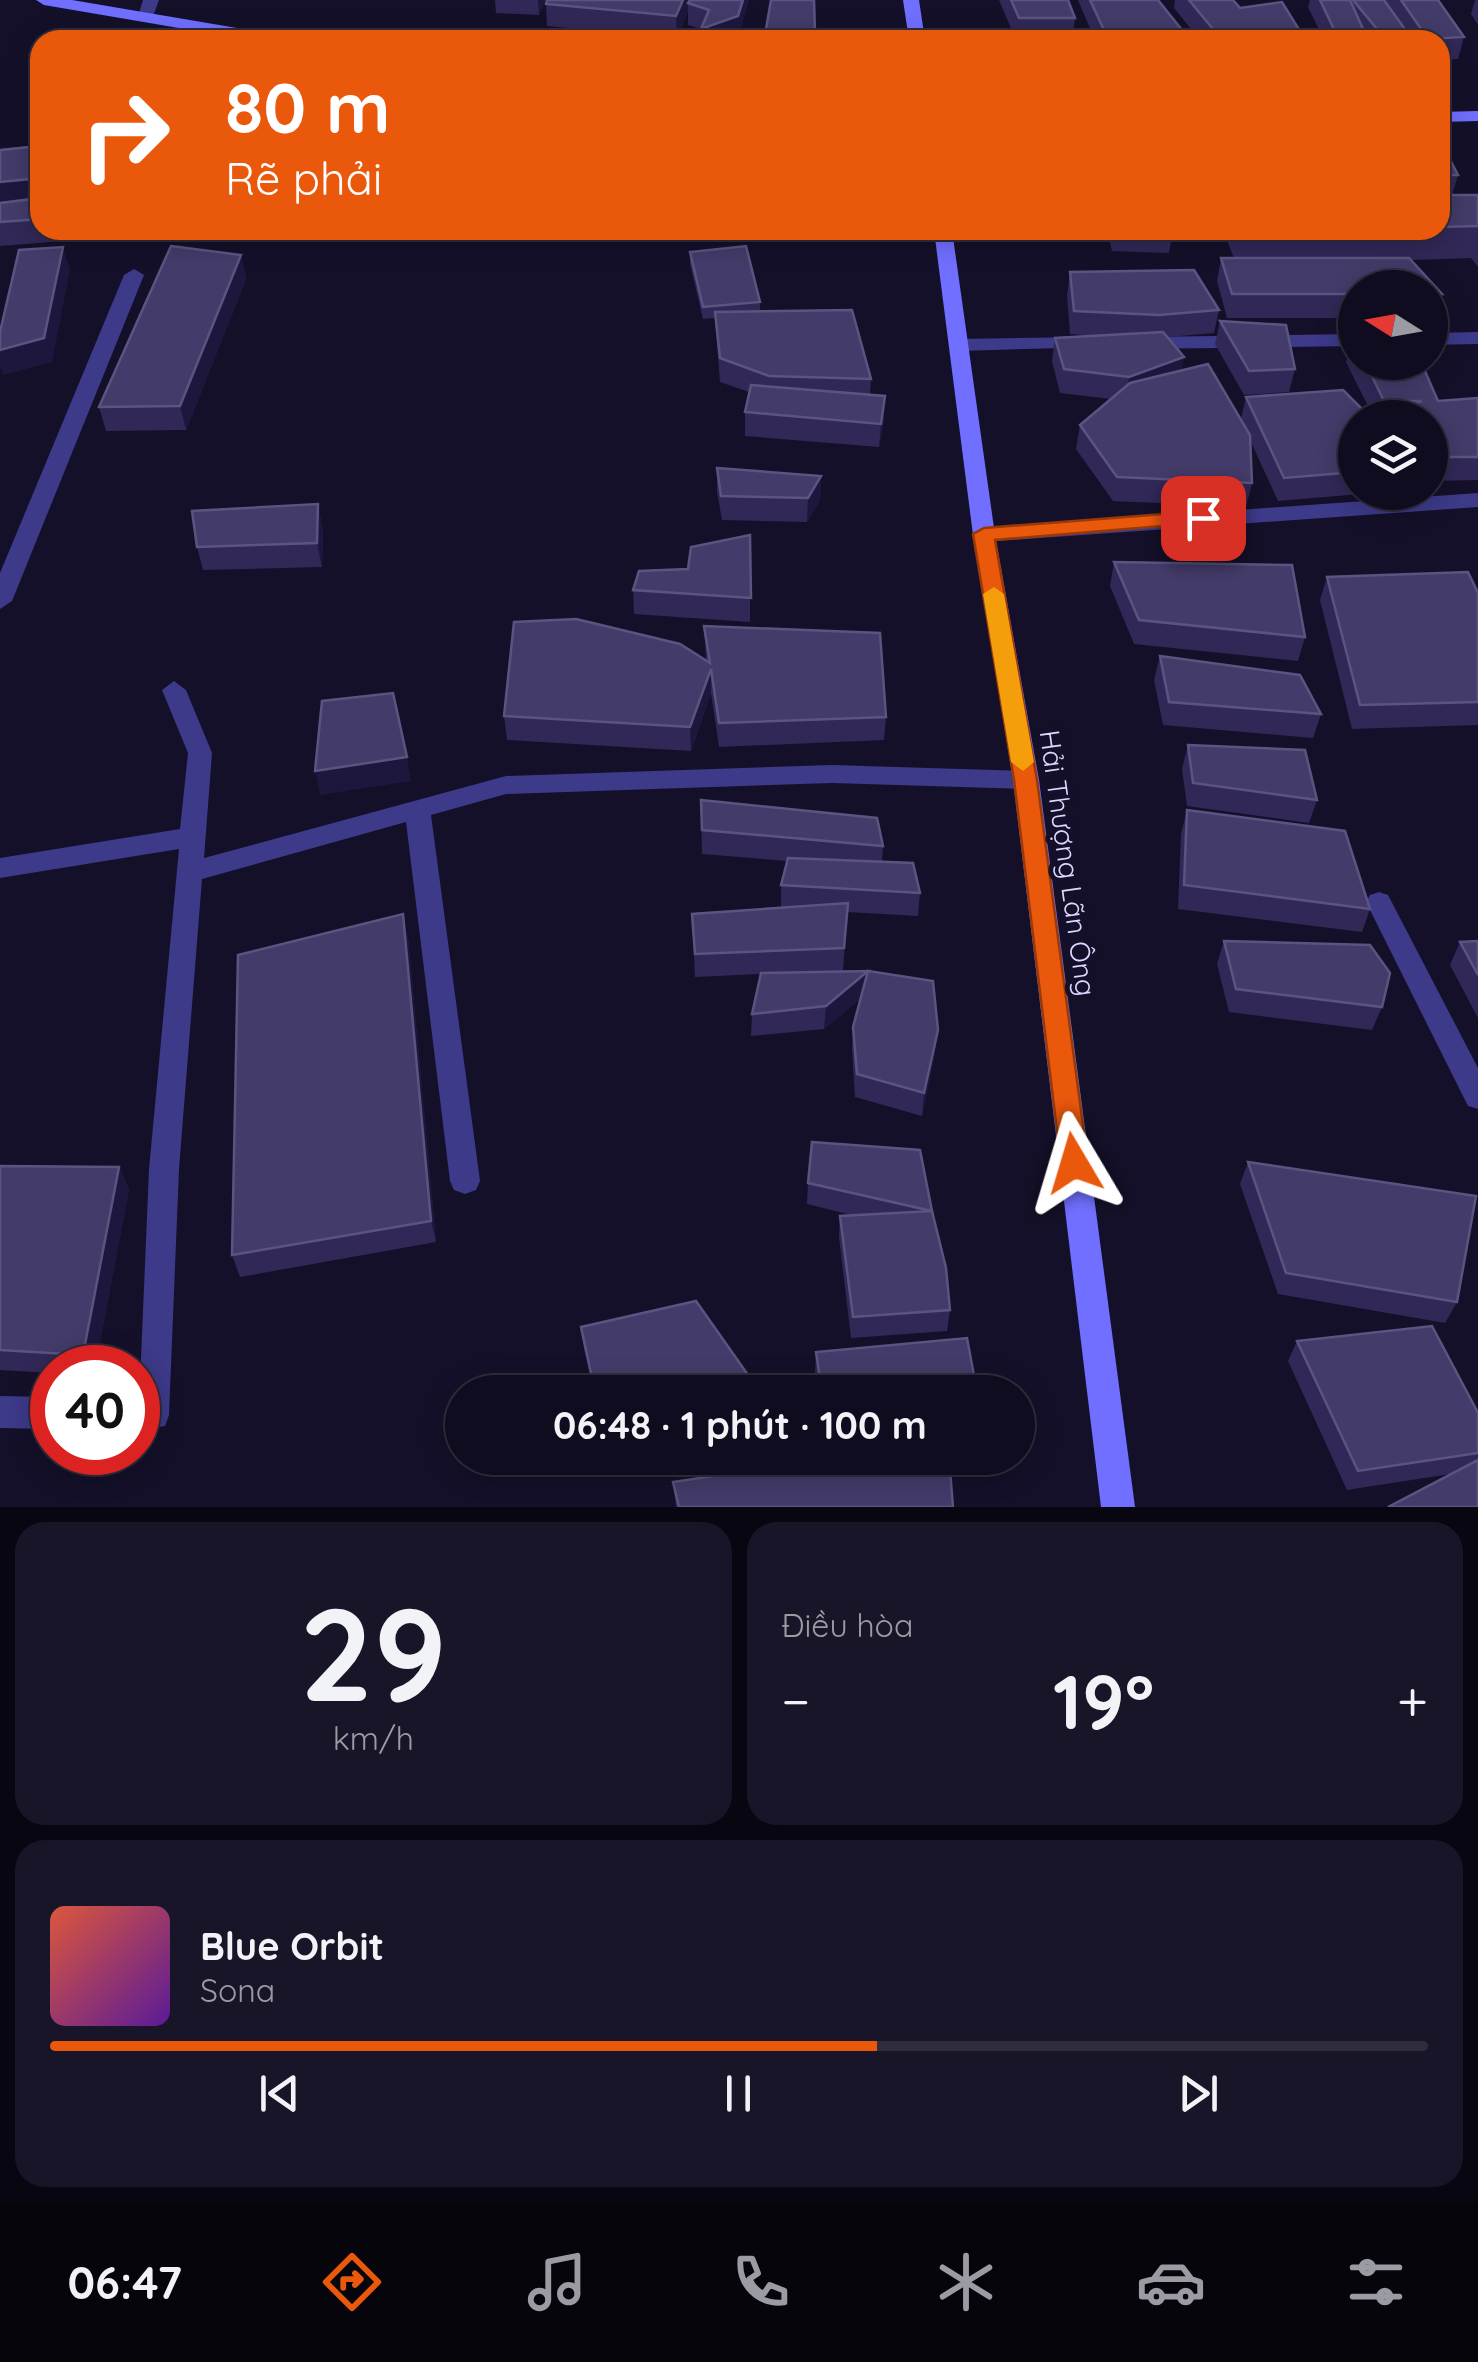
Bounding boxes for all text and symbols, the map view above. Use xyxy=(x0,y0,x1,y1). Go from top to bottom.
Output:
text: 80 m xyxy=(225,63,390,151)
icon: right xyxy=(60,70,190,200)
text: Rẽ phải xyxy=(225,150,382,206)
north arrow xyxy=(1338,270,1448,380)
map controls xyxy=(1338,270,1448,510)
button: layers xyxy=(1338,400,1448,510)
pin xyxy=(1161,476,1246,561)
icon: arrive xyxy=(1176,491,1231,546)
street label: Hải Thượng Lãn Ông xyxy=(1032,728,1105,998)
position arrow xyxy=(1022,1111,1126,1215)
speed limit sign: 40 xyxy=(30,1345,160,1475)
text: 06:48 · 1 phút · 100 m xyxy=(553,1401,927,1449)
text: 29 xyxy=(299,1571,447,1734)
text: Điều hòa xyxy=(782,1605,913,1645)
text: 19° xyxy=(1053,1654,1154,1748)
text: − xyxy=(782,1666,810,1735)
text: + xyxy=(1397,1666,1428,1735)
text: km/h xyxy=(333,1718,414,1758)
text: Blue Orbit xyxy=(200,1922,384,1970)
text: Sona xyxy=(200,1970,275,2010)
icon: previous xyxy=(252,2066,307,2121)
icon: pause xyxy=(711,2066,766,2121)
icon: next xyxy=(1171,2066,1226,2121)
icon: directions xyxy=(317,2247,387,2317)
icon: music xyxy=(522,2247,592,2317)
icon: phone xyxy=(726,2247,796,2317)
icon: climate xyxy=(931,2247,1001,2317)
icon: car xyxy=(1136,2247,1206,2317)
icon: filters xyxy=(1341,2247,1411,2317)
text: 06:47 xyxy=(67,2254,182,2310)

